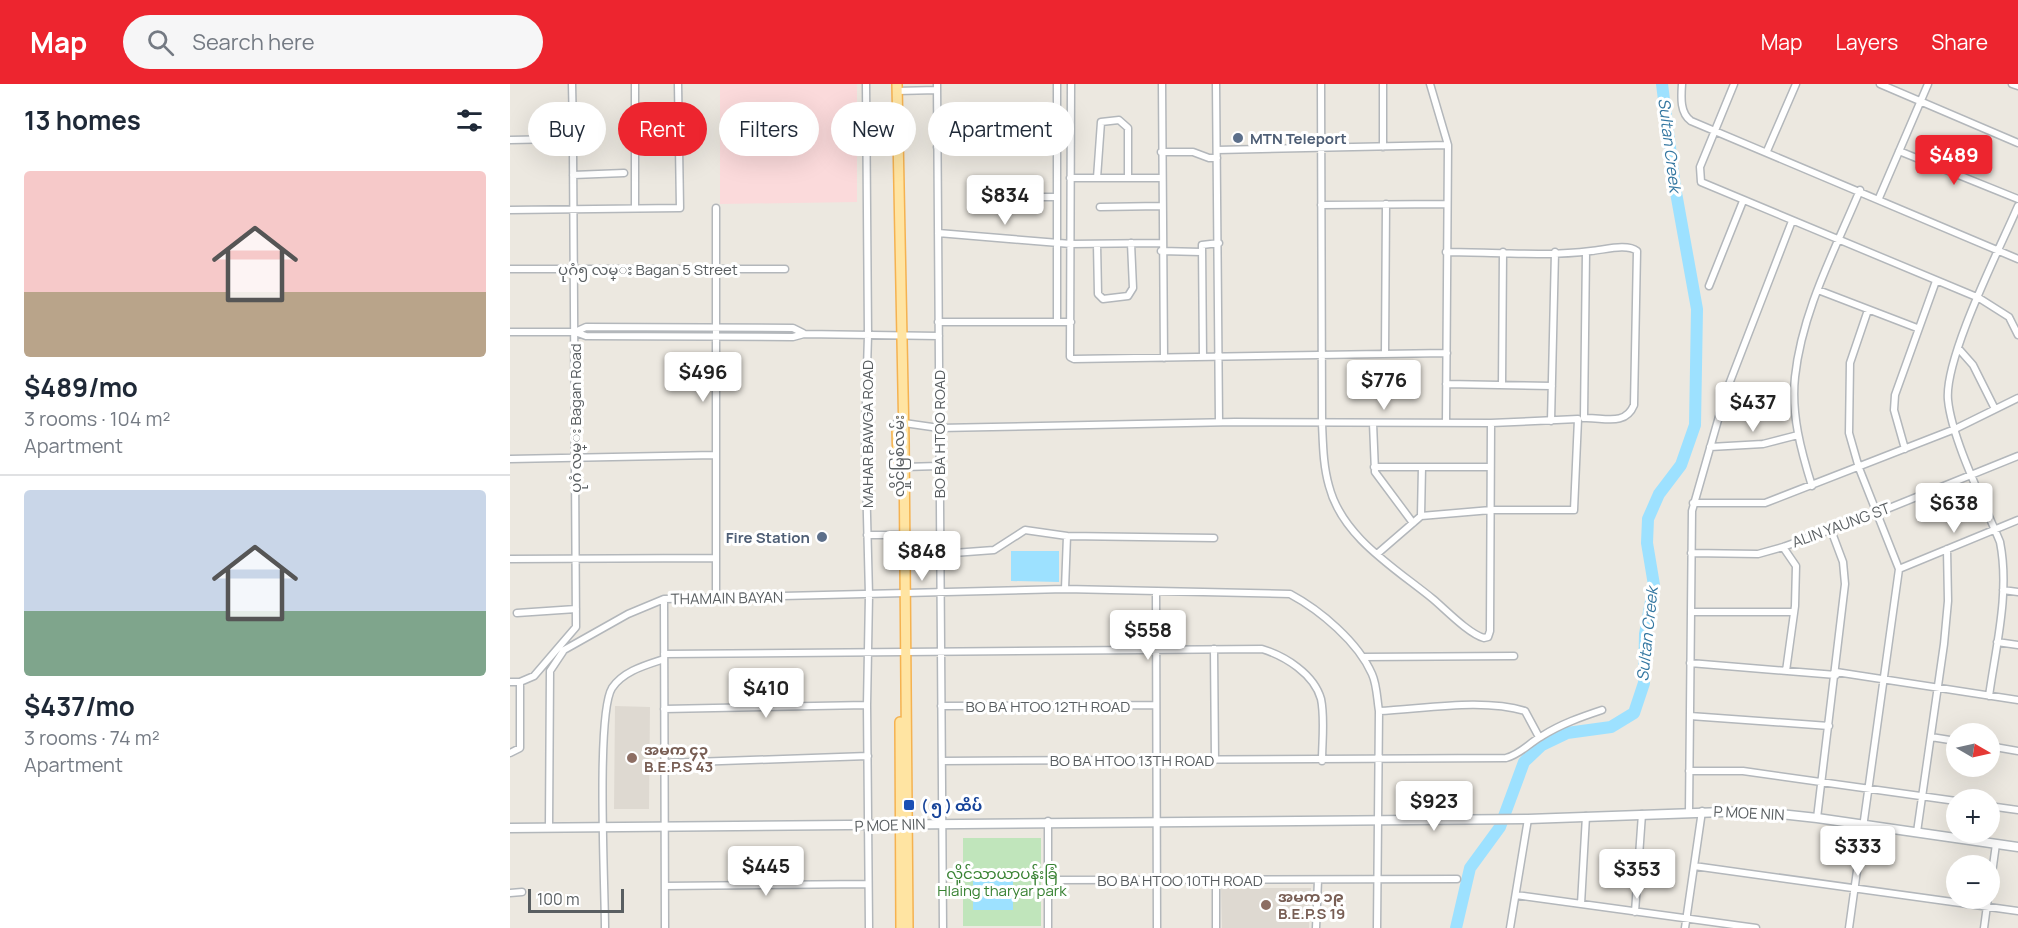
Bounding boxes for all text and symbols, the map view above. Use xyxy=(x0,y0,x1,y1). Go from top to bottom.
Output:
search box xyxy=(123,15,543,69)
text: Map xyxy=(30,23,87,61)
icon: search xyxy=(144,26,177,59)
text: Search here xyxy=(192,27,315,57)
text: Map xyxy=(1761,28,1802,56)
text: Layers xyxy=(1835,28,1898,56)
text: Share xyxy=(1931,28,1988,56)
water label: Sultan Creek xyxy=(1653,97,1687,195)
text: 13 homes xyxy=(24,102,141,138)
chip: Buy xyxy=(528,102,606,156)
chip: Rent xyxy=(618,102,707,156)
chip: Filters xyxy=(719,102,819,156)
chip: New xyxy=(831,102,916,156)
chip: Apartment xyxy=(928,102,1074,156)
icon: filters xyxy=(453,104,486,137)
place label: MTN Teleport xyxy=(1250,128,1347,149)
marker: MTN Teleport xyxy=(1231,131,1245,145)
pin: $489 xyxy=(1918,135,1990,186)
text: $489 xyxy=(1929,141,1979,168)
pin: $834 xyxy=(969,175,1041,226)
text: $834 xyxy=(981,181,1029,208)
icon: home xyxy=(201,210,309,318)
street label: ပုဂံ၅ လမ္း Bagan 5 Street xyxy=(558,259,738,282)
street label: ပုဂံ လမ္း Bagan Road xyxy=(565,343,588,493)
pin: $496 xyxy=(667,352,739,403)
text: $496 xyxy=(678,358,728,385)
street label: MAHAR BAWGA ROAD xyxy=(857,360,878,508)
pin: $776 xyxy=(1348,360,1420,411)
text: $776 xyxy=(1361,366,1407,393)
text: $489/mo xyxy=(24,369,138,405)
street label: BO BA HTOO ROAD xyxy=(929,370,950,498)
pin: $437 xyxy=(1717,382,1789,433)
text: $437 xyxy=(1729,388,1777,415)
text: 3 rooms · 104 m² xyxy=(24,405,170,432)
street label: လှိုင်မြစ်လမ်း xyxy=(888,415,911,497)
text: Apartment xyxy=(24,432,123,459)
pin: $638 xyxy=(1918,483,1990,534)
text: $638 xyxy=(1930,489,1978,516)
street label: ALIN YAUNG ST xyxy=(1789,498,1893,552)
place label: Fire Station xyxy=(726,527,810,548)
icon: home xyxy=(201,529,309,637)
marker: Fire Station xyxy=(815,530,829,544)
pin: $848 xyxy=(886,531,958,582)
text: $848 xyxy=(897,537,947,564)
water label: Sultan Creek xyxy=(1631,584,1663,682)
street label: THAMAIN BAYAN xyxy=(671,587,783,609)
pin: $558 xyxy=(1112,610,1184,661)
text: $558 xyxy=(1124,616,1172,643)
pin: $410 xyxy=(730,668,802,719)
text: $410 xyxy=(743,674,789,701)
text: $437/mo xyxy=(24,688,135,724)
street label: BO BA HTOO 12TH ROAD xyxy=(966,696,1130,717)
north arrow xyxy=(1946,723,2000,777)
map controls xyxy=(1946,723,2000,909)
text: 3 rooms · 74 m² xyxy=(24,724,160,751)
place label: အမက ၄၃ B.E.P.S 43 xyxy=(644,739,713,777)
street label: BO BA HTOO 13TH ROAD xyxy=(1050,750,1214,771)
text: Apartment xyxy=(24,751,123,778)
marker: အမက ၄၃ B.E.P.S 43 xyxy=(625,751,639,765)
pin: $923 xyxy=(1398,781,1470,832)
text: $923 xyxy=(1410,787,1458,814)
button: + xyxy=(1946,789,2000,843)
place label: ( ၅ ) ထိပ် xyxy=(921,795,982,818)
marker: ( ၅ ) ထိပ် xyxy=(902,798,916,812)
street label: P MOE NIN xyxy=(1713,801,1785,825)
street label: P MOE NIN xyxy=(854,813,926,837)
pin: $333 xyxy=(1822,826,1894,877)
text: $333 xyxy=(1834,832,1882,859)
pin: $445 xyxy=(730,846,802,897)
pin: $353 xyxy=(1601,849,1673,900)
text: $445 xyxy=(742,852,790,879)
text: $353 xyxy=(1613,855,1661,882)
button: − xyxy=(1946,855,2000,909)
park label: လှိုင်သာယာပန်းခြံ Hlaing tharyar park xyxy=(937,863,1067,901)
street label: BO BA HTOO 10TH ROAD xyxy=(1097,870,1263,891)
scale bar xyxy=(528,886,624,914)
place label: အမက ၁၉ B.E.P.S 19 xyxy=(1278,886,1345,924)
text: 100 m xyxy=(537,888,580,910)
marker: အမက ၁၉ B.E.P.S 19 xyxy=(1259,898,1273,912)

